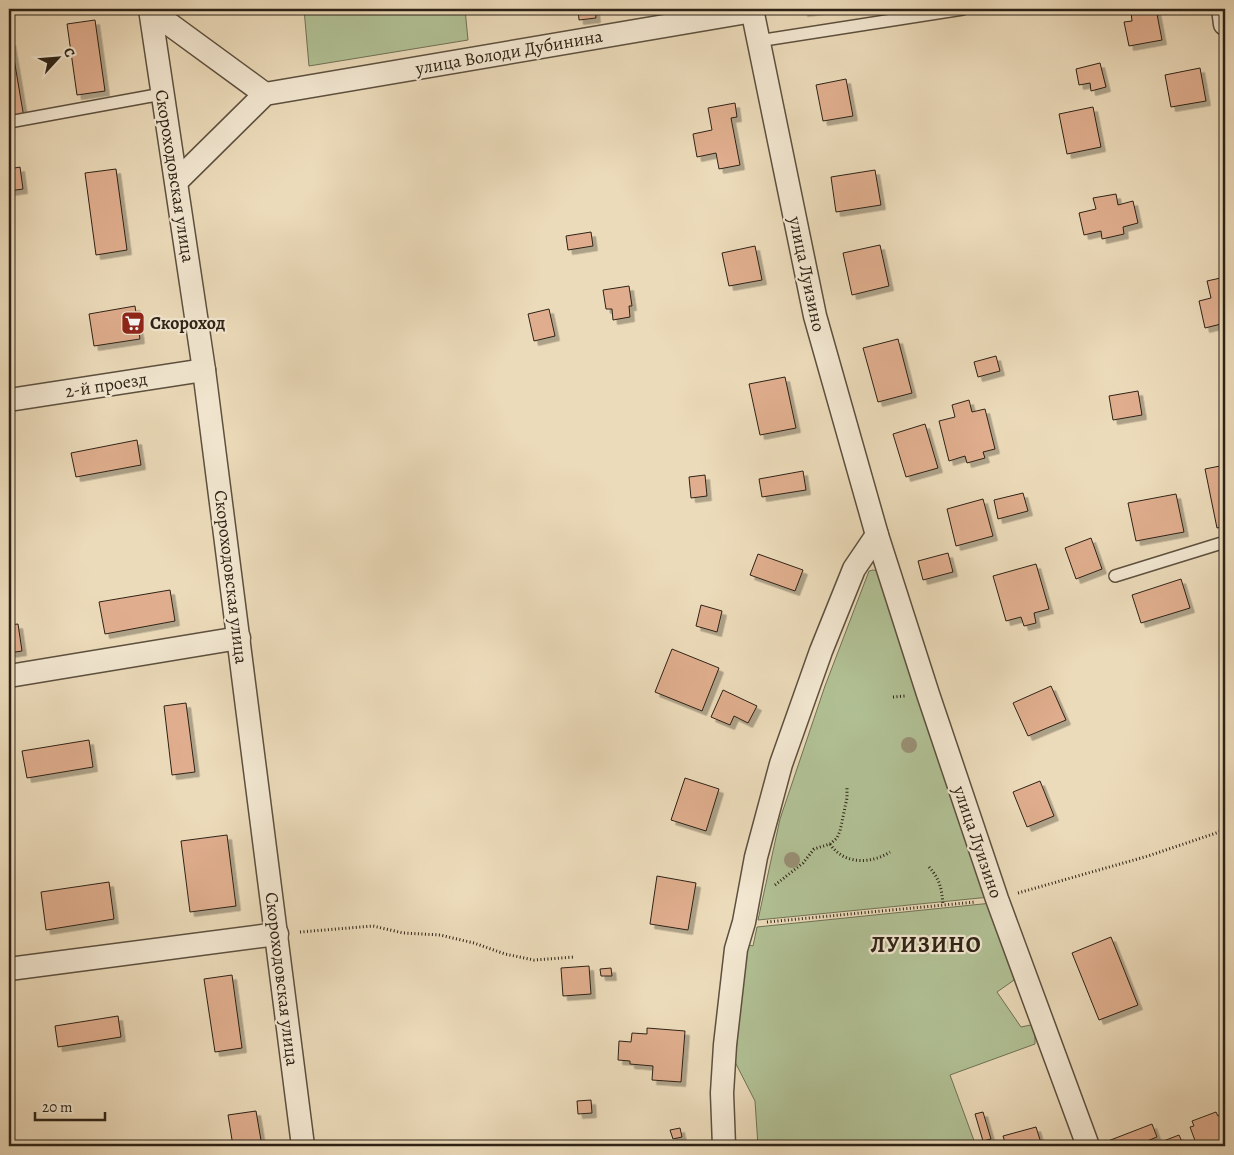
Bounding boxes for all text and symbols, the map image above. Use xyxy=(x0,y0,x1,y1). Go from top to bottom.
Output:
street label: улица Володи Дубинина xyxy=(413,24,605,80)
north arrow xyxy=(32,32,82,82)
text: С xyxy=(59,44,80,61)
street label: Скороходовская улица xyxy=(149,88,201,265)
street label: улица Луизино xyxy=(783,213,831,334)
supermarket icon: Скороход xyxy=(120,310,146,336)
place label: Скороход xyxy=(150,311,225,335)
street label: 2-й проезд xyxy=(63,367,149,403)
street label: Скороходовская улица xyxy=(208,489,254,666)
street label: улица Луизино xyxy=(947,782,1008,901)
street label: Скороходовская улица xyxy=(259,891,305,1068)
district label: ЛУИЗИНО xyxy=(870,930,982,960)
scale bar xyxy=(35,1090,105,1122)
text: 20 m xyxy=(42,1097,73,1117)

